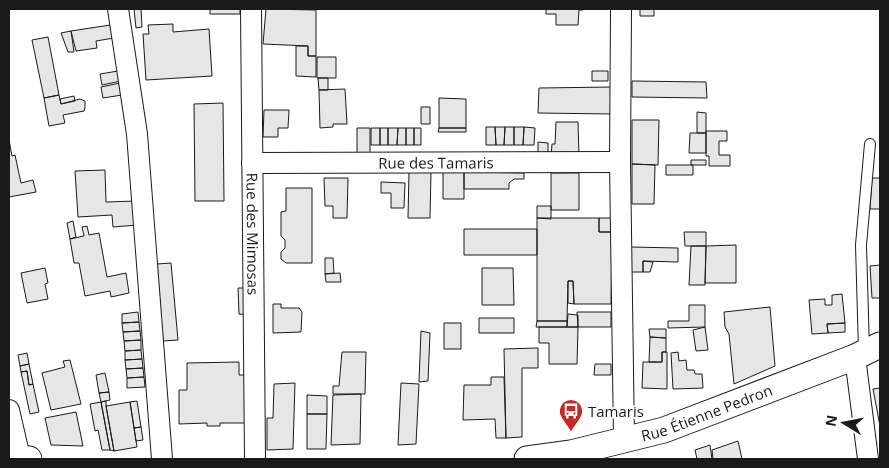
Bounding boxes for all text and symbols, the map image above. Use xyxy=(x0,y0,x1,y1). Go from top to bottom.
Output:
street label: Rue des Tamaris xyxy=(378,152,494,173)
street label: Rue des Mimosas xyxy=(242,173,264,295)
street label: Rue Étienne Pedron xyxy=(639,380,775,445)
bus stop icon: Tamaris xyxy=(558,398,584,432)
north arrow xyxy=(819,398,869,448)
place label: Tamaris xyxy=(588,401,644,421)
text: N xyxy=(820,413,841,428)

